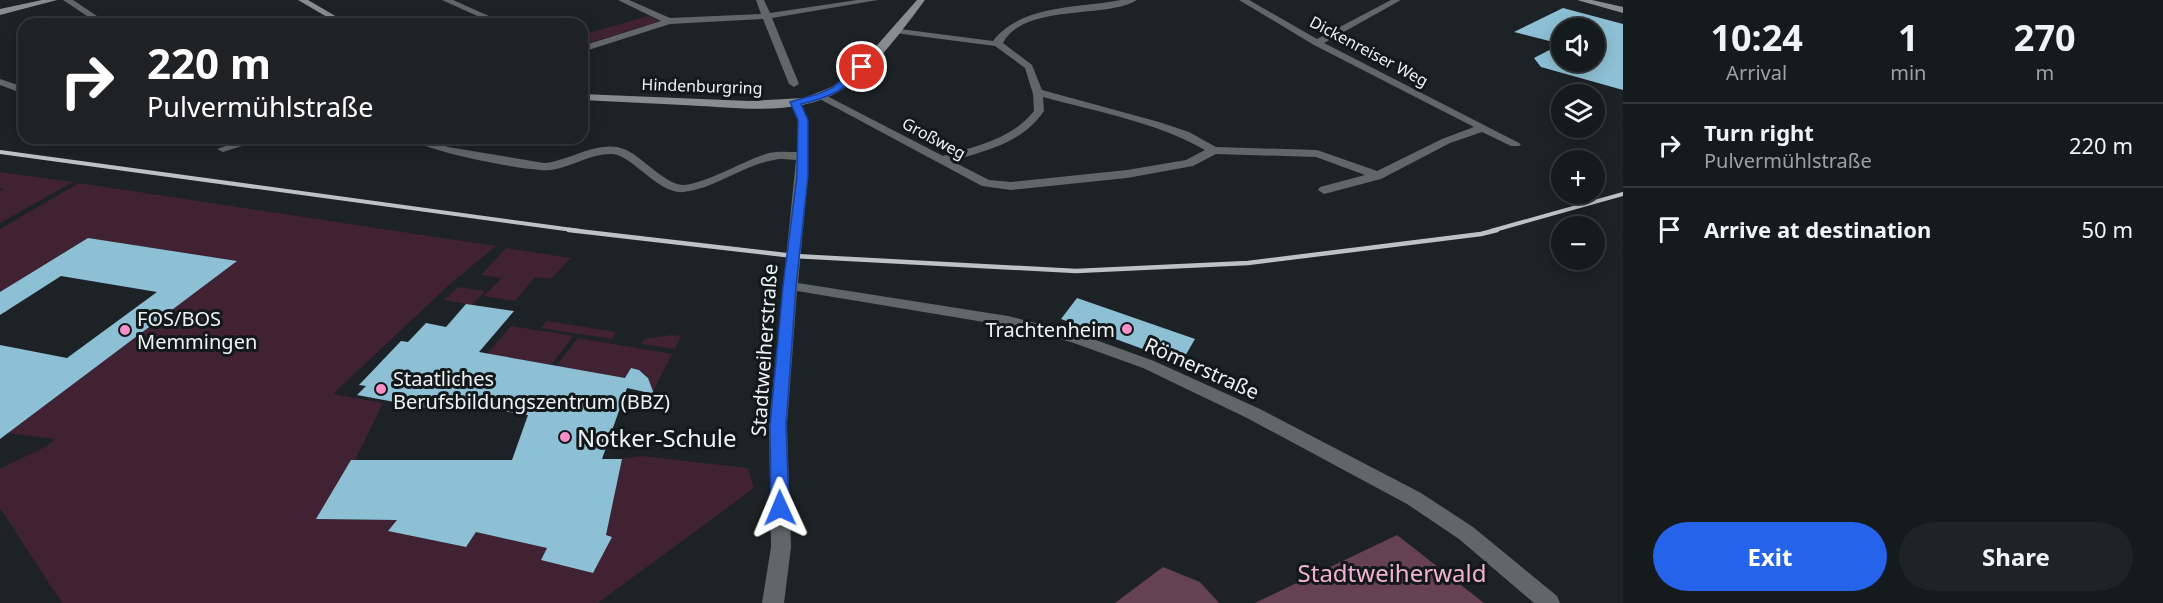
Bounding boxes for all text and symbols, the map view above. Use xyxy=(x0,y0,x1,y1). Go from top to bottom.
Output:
street label: Dickenreiser Weg xyxy=(1306,10,1432,92)
text: 10:24 xyxy=(1710,13,1803,62)
text: 1 xyxy=(1898,13,1919,62)
text: 270 xyxy=(2014,13,2076,62)
map controls xyxy=(1551,18,1605,270)
button: sound xyxy=(1551,18,1605,72)
text: 220 m xyxy=(147,34,271,91)
pin xyxy=(836,41,887,92)
icon: right xyxy=(48,42,126,120)
icon: arrive xyxy=(845,50,878,83)
text: Arrival xyxy=(1726,59,1787,86)
text: min xyxy=(1890,59,1926,86)
text: m xyxy=(2035,59,2054,86)
street label: Hindenburgring xyxy=(641,73,763,99)
button: layers xyxy=(1551,84,1605,138)
text: Pulvermühlstraße xyxy=(147,88,373,125)
street label: Großweg xyxy=(898,112,970,164)
text: Turn right xyxy=(1704,117,1814,147)
icon: right xyxy=(1653,129,1686,162)
text: 220 m xyxy=(2069,130,2133,160)
text: Pulvermühlstraße xyxy=(1704,147,1872,174)
button: + xyxy=(1551,150,1605,204)
icon: arrive xyxy=(1653,213,1686,246)
text: Arrive at destination xyxy=(1704,214,1931,244)
text: 50 m xyxy=(2082,214,2133,244)
button: − xyxy=(1551,216,1605,270)
street label: Stadtweiherstraße xyxy=(745,263,783,437)
place label: FOS/BOS Memmingen xyxy=(137,305,257,355)
place label: Trachtenheim xyxy=(985,316,1115,343)
marker: Trachtenheim xyxy=(1120,322,1134,336)
marker: FOS/BOS Memmingen xyxy=(118,323,132,337)
street label: Römerstraße xyxy=(1141,331,1263,405)
place label: Staatliches Berufsbildungszentrum (BBZ) xyxy=(393,365,670,415)
marker: Staatliches Berufsbildungszentrum (BBZ) xyxy=(374,382,388,396)
place label: Notker-Schule xyxy=(577,421,737,454)
marker: Notker-Schule xyxy=(558,430,572,444)
position arrow xyxy=(748,476,812,540)
button: Exit xyxy=(1653,522,1887,591)
button: Share xyxy=(1899,522,2133,591)
park label: Stadtweiherwald xyxy=(1298,556,1486,589)

